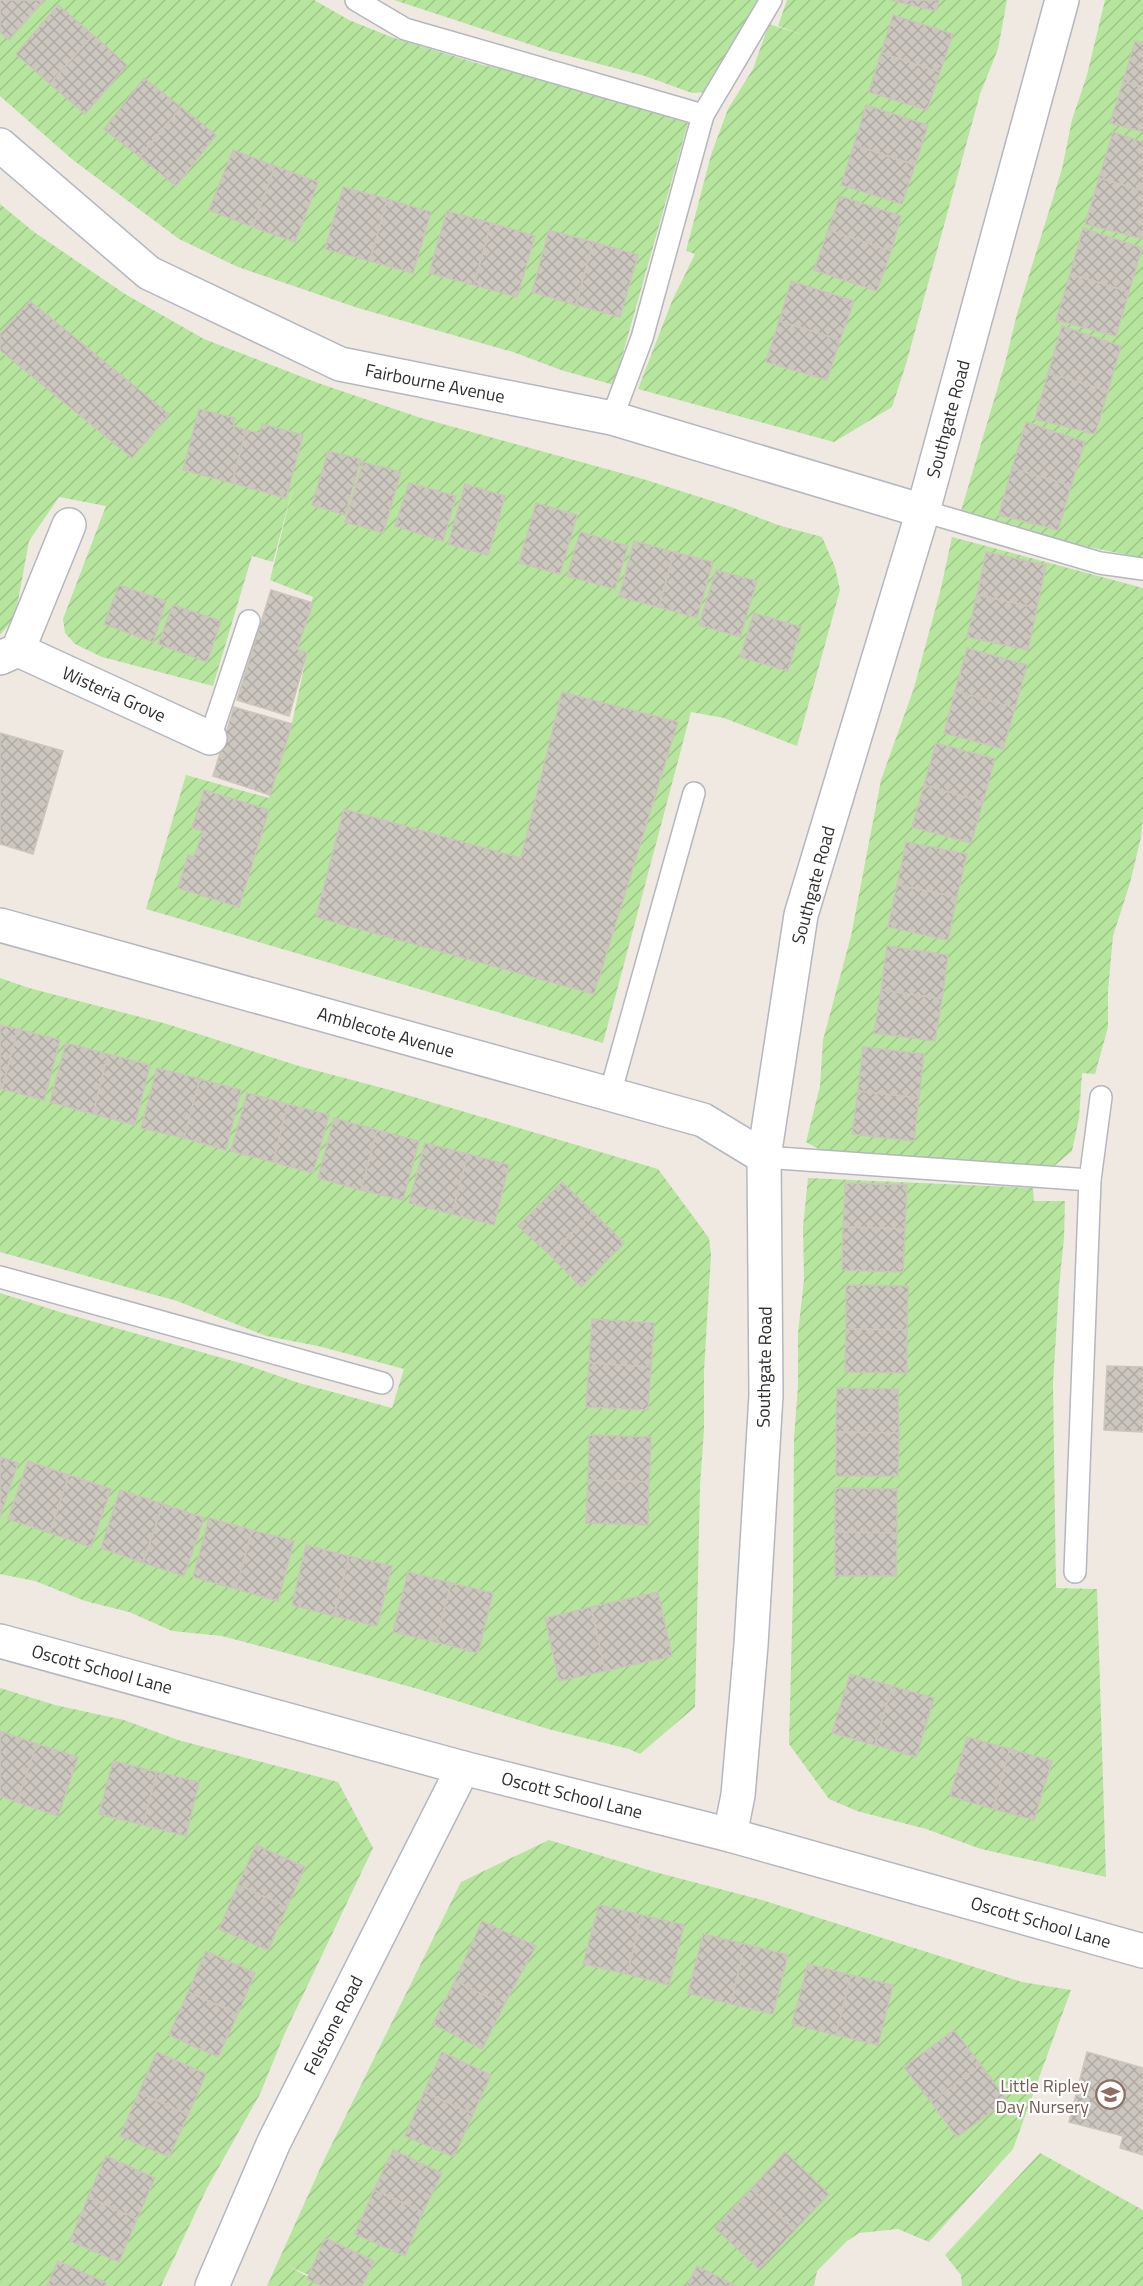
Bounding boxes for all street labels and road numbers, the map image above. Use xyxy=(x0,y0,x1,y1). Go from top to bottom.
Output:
street label: Fairbourne Avenue xyxy=(363,356,507,410)
street label: Southgate Road xyxy=(919,357,977,481)
street label: Wisteria Grove xyxy=(58,659,170,729)
street label: Southgate Road xyxy=(784,823,842,947)
street label: Amblecote Avenue xyxy=(314,1000,458,1064)
street label: Southgate Road xyxy=(749,1306,779,1428)
street label: Oscott School Lane xyxy=(29,1637,175,1701)
street label: Oscott School Lane xyxy=(498,1764,646,1826)
street label: Oscott School Lane xyxy=(968,1889,1114,1955)
street label: Felstone Road xyxy=(296,1971,370,2079)

